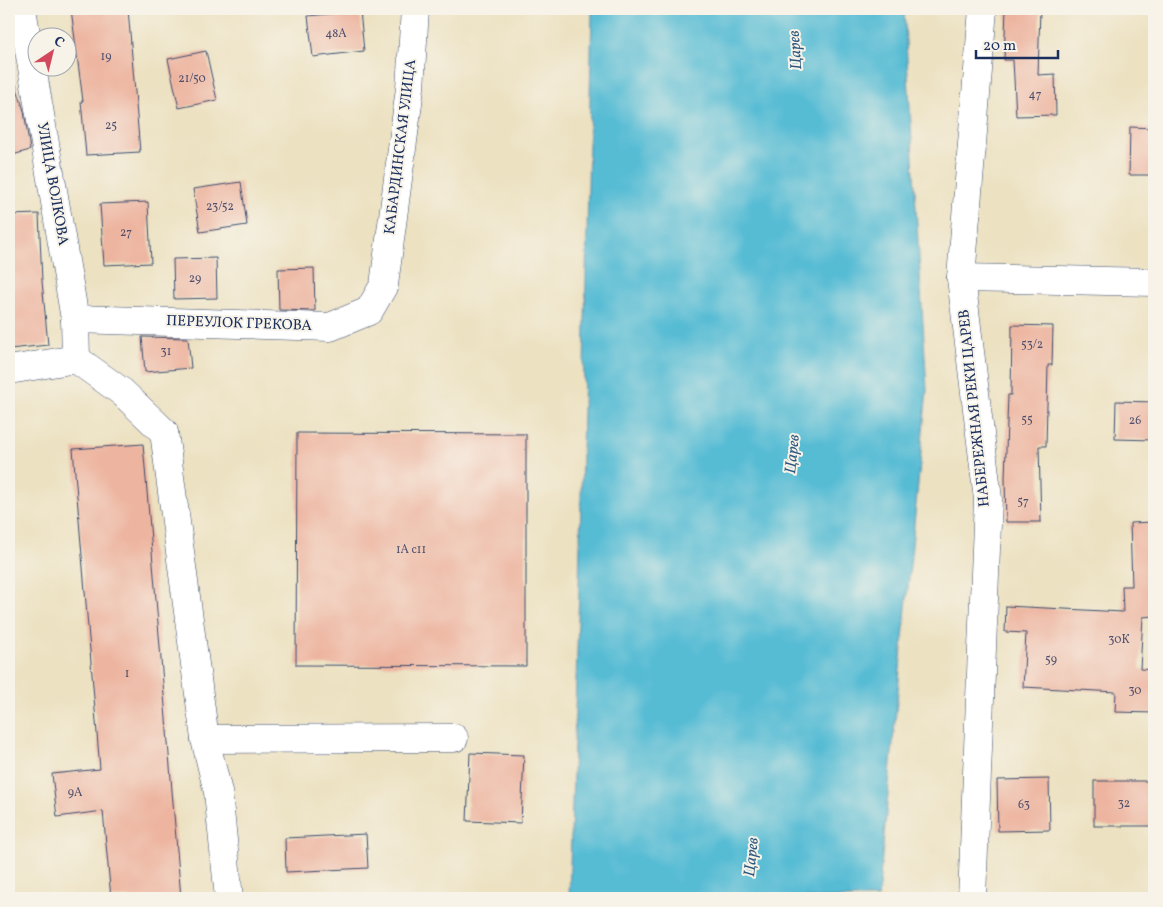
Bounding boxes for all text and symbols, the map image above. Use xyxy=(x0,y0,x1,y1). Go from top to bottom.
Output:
house number: 48А xyxy=(325,26,347,42)
north arrow xyxy=(28,28,78,78)
scale bar xyxy=(976,28,1058,60)
water label: Царев xyxy=(784,30,808,70)
text: С xyxy=(49,32,68,53)
text: 20 m xyxy=(983,36,1016,57)
house number: 19 xyxy=(101,49,111,65)
street label: КАБАРДИНСКАЯ УЛИЦА xyxy=(380,58,422,236)
house number: 21/50 xyxy=(178,71,206,87)
house number: 47 xyxy=(1029,87,1042,103)
house number: 25 xyxy=(105,118,117,134)
street label: УЛИЦА ВОЛКОВА xyxy=(31,121,73,248)
house number: 23/52 xyxy=(206,199,234,215)
house number: 27 xyxy=(120,225,132,241)
house number: 29 xyxy=(189,271,201,287)
street label: НАБЕРЕЖНАЯ РЕКИ ЦАРЕВ xyxy=(954,308,996,508)
street label: ПЕРЕУЛОК ГРЕКОВА xyxy=(166,311,313,337)
house number: 53/2 xyxy=(1021,337,1043,353)
house number: 31 xyxy=(161,344,171,360)
house number: 55 xyxy=(1021,412,1033,428)
house number: 26 xyxy=(1129,413,1141,429)
water label: Царев xyxy=(780,433,806,475)
house number: 57 xyxy=(1017,494,1029,510)
house number: 1А с11 xyxy=(396,542,426,558)
house number: 30К xyxy=(1108,632,1130,648)
house number: 59 xyxy=(1045,652,1057,668)
house number: 1 xyxy=(125,666,129,682)
house number: 30 xyxy=(1128,683,1142,699)
house number: 9А xyxy=(68,785,83,801)
house number: 32 xyxy=(1118,796,1130,812)
house number: 63 xyxy=(1018,797,1030,813)
water label: Царев xyxy=(739,836,765,878)

